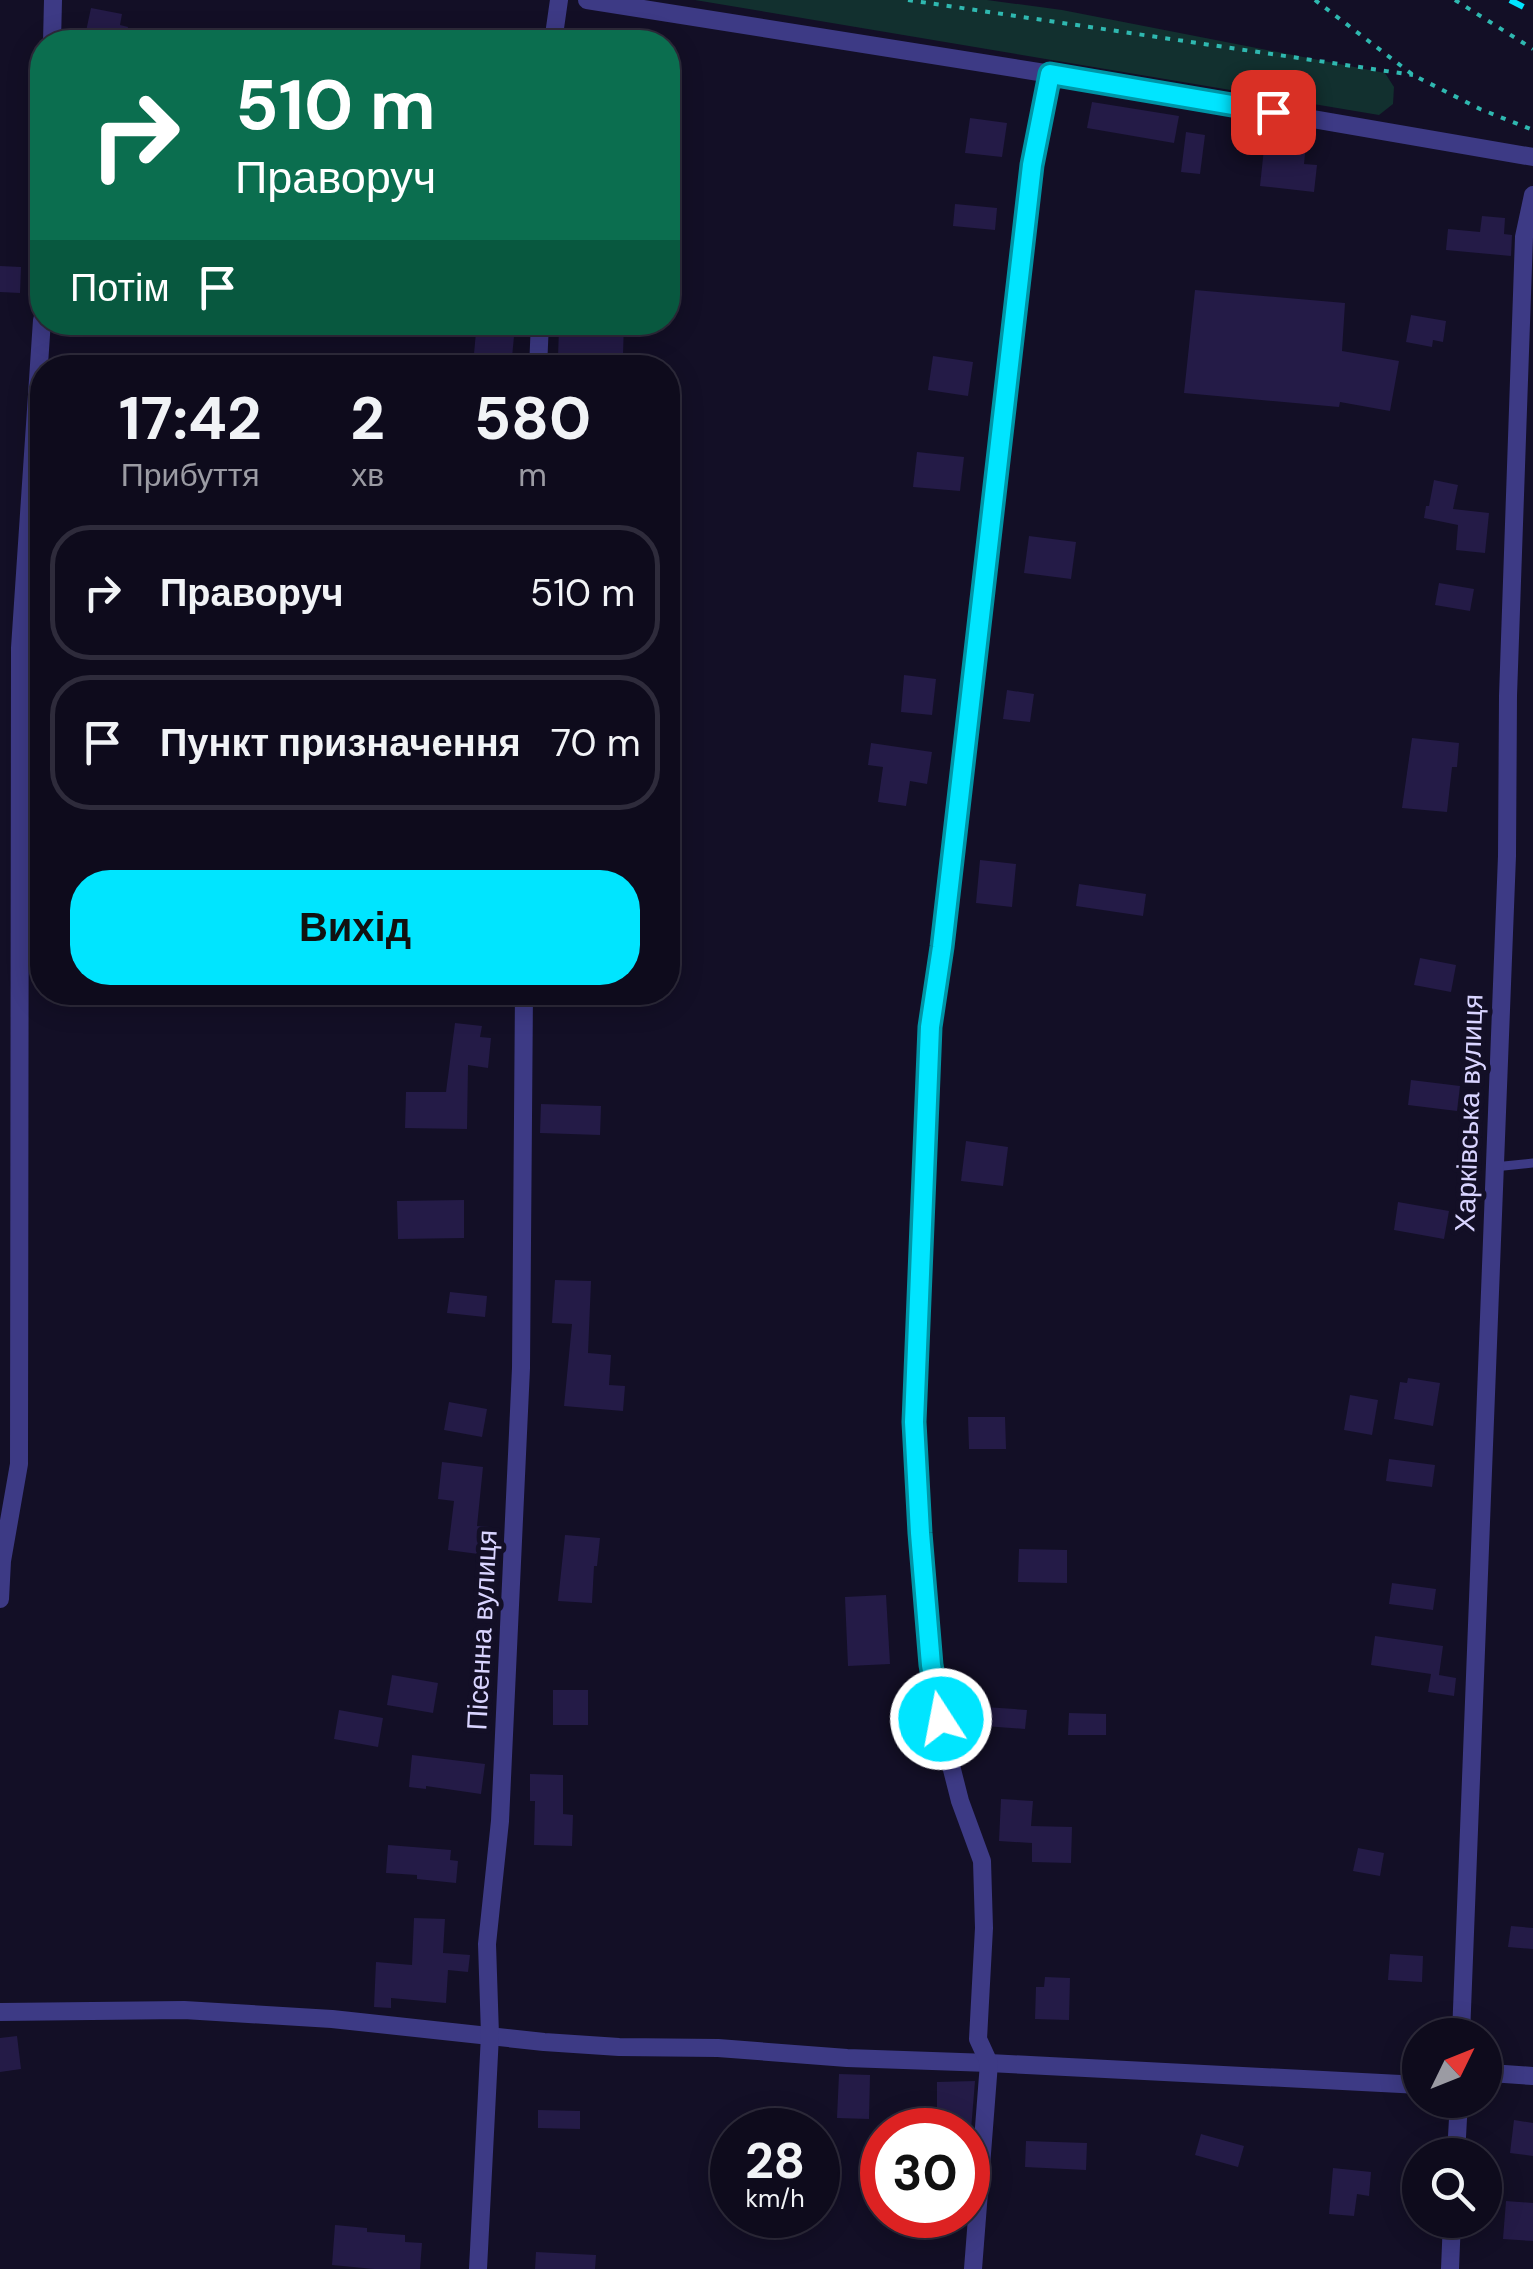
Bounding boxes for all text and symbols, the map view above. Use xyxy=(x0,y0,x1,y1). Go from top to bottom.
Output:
text: 510 m xyxy=(235,60,436,151)
icon: right xyxy=(70,70,200,200)
pin xyxy=(1231,70,1316,155)
icon: arrive xyxy=(1246,85,1301,140)
text: Праворуч xyxy=(235,148,436,207)
icon: arrive xyxy=(190,260,245,315)
text: Потім xyxy=(70,263,170,313)
text: 17:42 xyxy=(119,379,262,458)
text: 2 xyxy=(350,379,385,458)
text: 580 xyxy=(474,379,591,458)
text: Прибуття xyxy=(121,454,260,496)
text: хв xyxy=(351,454,384,496)
text: m xyxy=(518,454,547,496)
icon: right xyxy=(75,565,130,620)
text: Праворуч xyxy=(160,568,344,618)
text: 510 m xyxy=(530,568,635,618)
icon: arrive xyxy=(75,715,130,770)
text: Пункт призначення xyxy=(160,718,521,768)
text: 70 m xyxy=(551,718,641,768)
button: Вихід xyxy=(70,870,640,985)
street label: Харківська вулиця xyxy=(1446,993,1492,1233)
street label: Пісенна вулиця xyxy=(458,1529,506,1731)
position arrow xyxy=(889,1667,993,1771)
north arrow xyxy=(1402,2018,1502,2118)
map controls xyxy=(1402,2018,1502,2238)
speed limit sign: 30 xyxy=(860,2108,990,2238)
text: 28 xyxy=(745,2128,805,2194)
button: search xyxy=(1402,2138,1502,2238)
text: km/h xyxy=(745,2182,805,2215)

